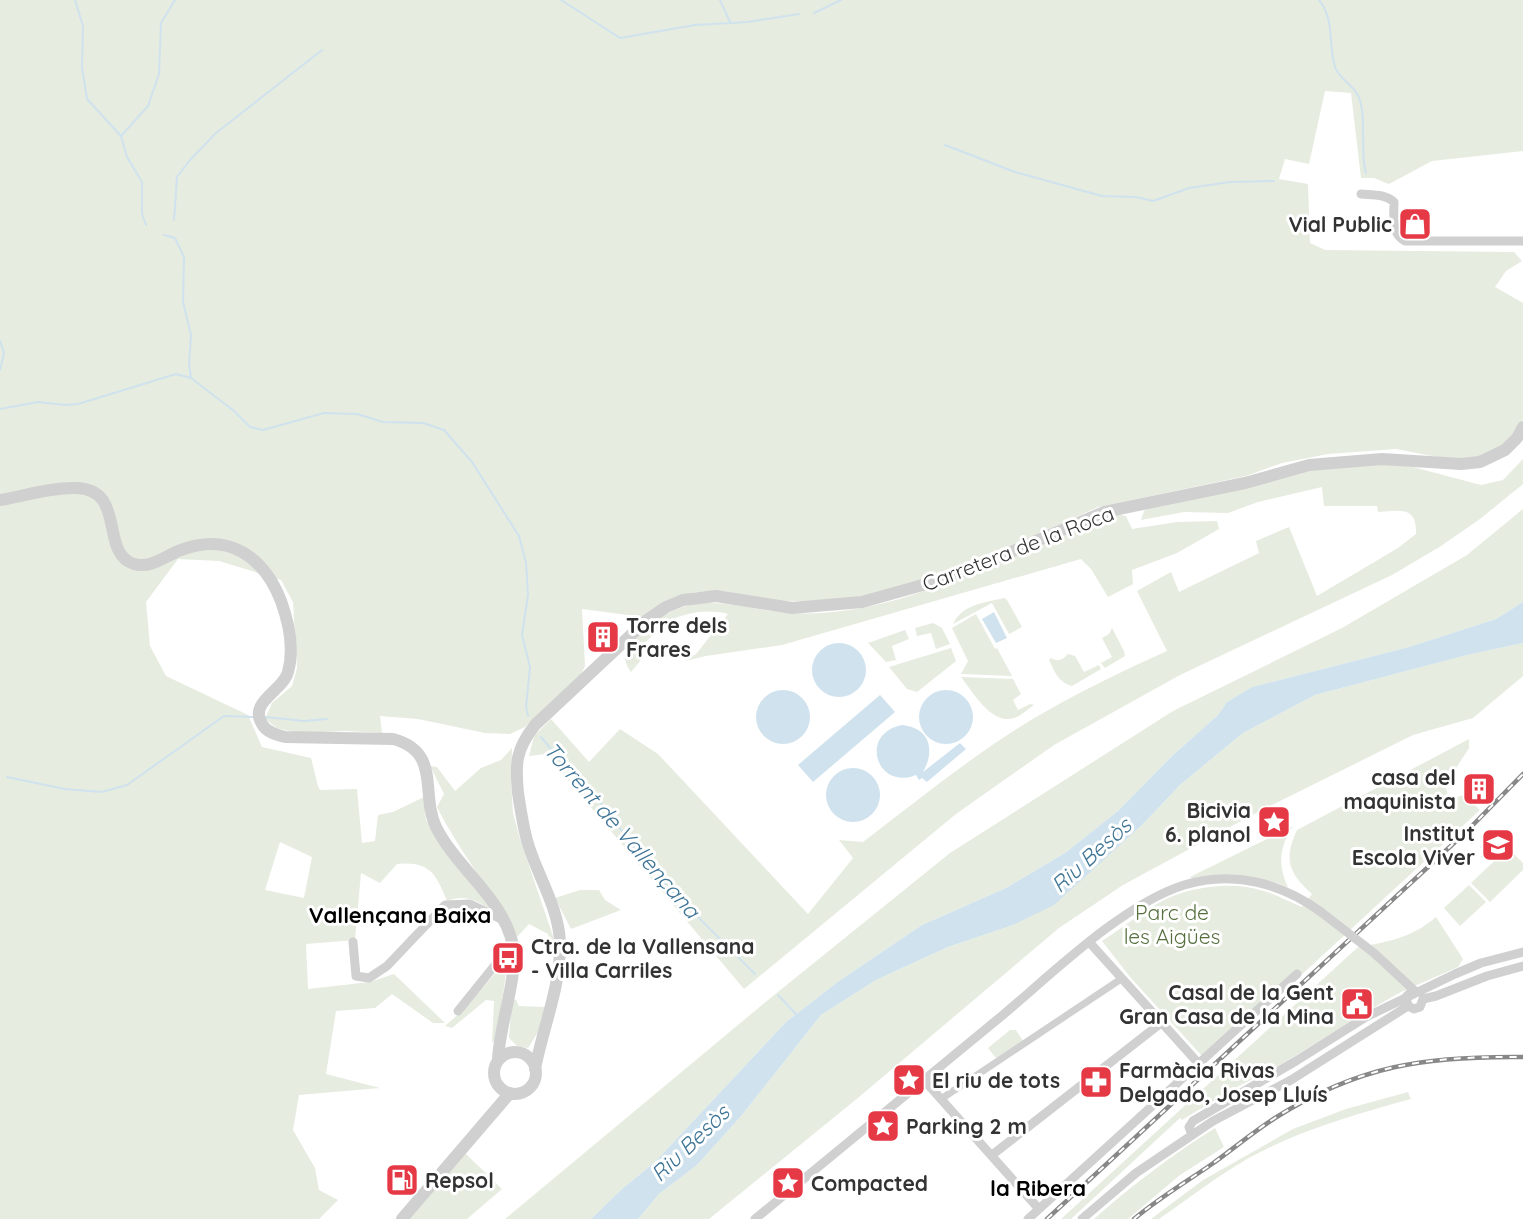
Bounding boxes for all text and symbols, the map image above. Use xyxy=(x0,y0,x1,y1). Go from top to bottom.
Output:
shop icon: Vial Public xyxy=(1397,206,1433,242)
place label: Vial Public xyxy=(1288,211,1392,237)
street label: Carretera de la Roca xyxy=(919,499,1117,597)
place label: Torre dels Frares xyxy=(626,612,727,662)
building icon: Torre dels Frares xyxy=(585,619,621,655)
water label: Torrent de Vallençana xyxy=(538,736,707,925)
place label: casa del maquinista xyxy=(1344,764,1456,814)
building icon: casa del maquinista xyxy=(1461,771,1497,807)
place label: Bicivia 6. planol xyxy=(1165,797,1251,847)
place icon: Bicivia 6. planol xyxy=(1256,804,1292,840)
water label: Riu Besòs xyxy=(1045,810,1138,898)
place label: Institut Escola Viver xyxy=(1352,820,1475,870)
school or university icon: Institut Escola Viver xyxy=(1480,827,1516,863)
park label: Parc de les Aigües xyxy=(1124,899,1220,949)
district label: Vallençana Baixa xyxy=(309,901,491,929)
place label: Ctra. de la Vallensana - Villa Carriles xyxy=(531,933,754,983)
bus stop icon: Ctra. de la Vallensana - Villa Carriles xyxy=(490,940,526,976)
place label: Casal de la Gent Gran Casa de la Mina xyxy=(1119,979,1334,1029)
public building icon: Casal de la Gent Gran Casa de la Mina xyxy=(1339,986,1375,1022)
place label: Farmàcia Rivas Delgado, Josep Lluís xyxy=(1119,1057,1328,1107)
place icon: El riu de tots xyxy=(891,1062,927,1098)
pharmacy icon: Farmàcia Rivas Delgado, Josep Lluís xyxy=(1078,1064,1114,1100)
place label: El riu de tots xyxy=(932,1067,1060,1093)
water label: Riu Besòs xyxy=(645,1098,736,1187)
place icon: Parking 2 m xyxy=(865,1108,901,1144)
place label: Parking 2 m xyxy=(906,1113,1027,1139)
fuel station icon: Repsol xyxy=(384,1162,420,1198)
place icon: Compacted xyxy=(770,1165,806,1201)
place label: Repsol xyxy=(425,1167,494,1193)
place label: Compacted xyxy=(811,1170,928,1196)
district label: la Ribera xyxy=(990,1174,1086,1202)

